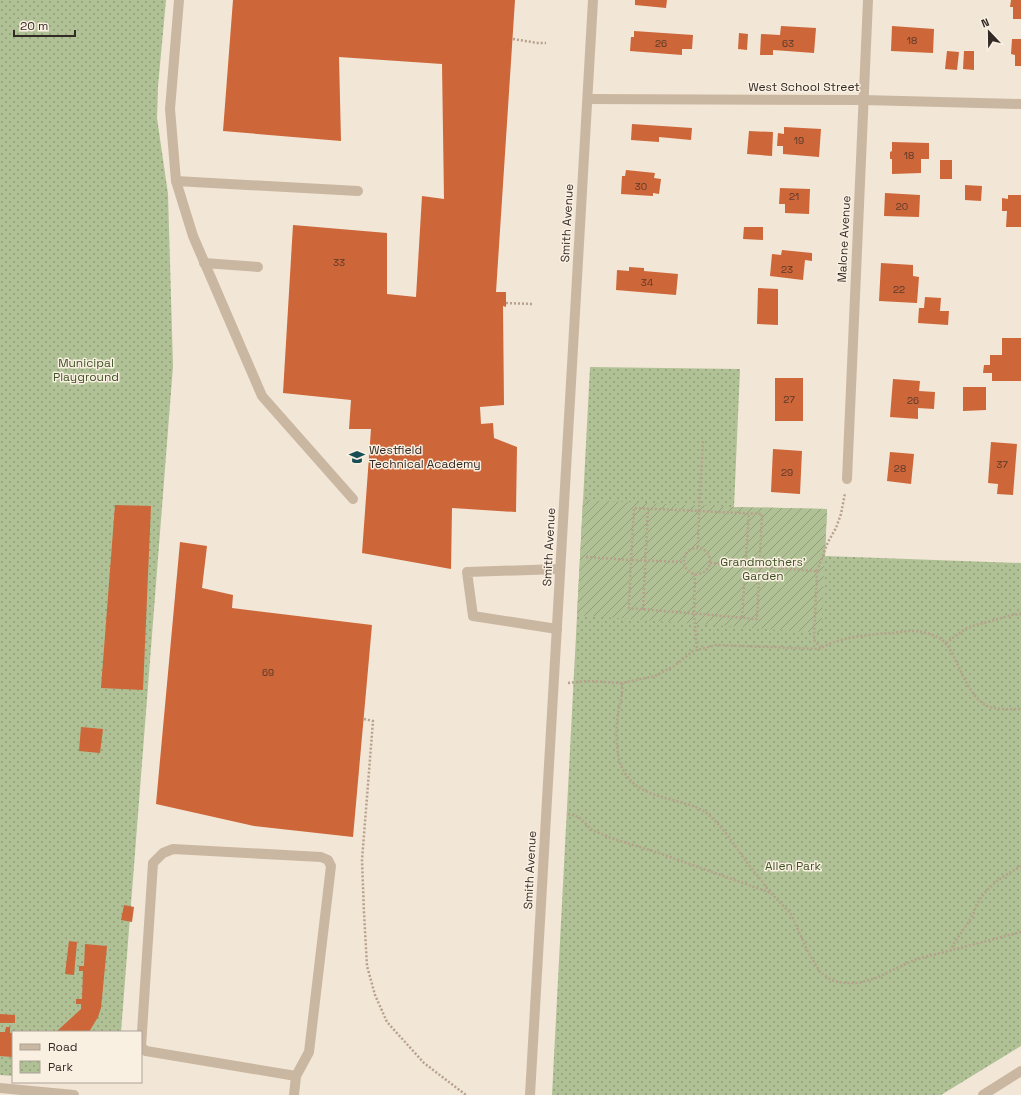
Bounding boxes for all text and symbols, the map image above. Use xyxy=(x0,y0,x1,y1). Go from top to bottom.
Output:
scale bar xyxy=(14,12,75,38)
north arrow xyxy=(969,12,1009,52)
text: N xyxy=(979,15,991,31)
text: 20 m xyxy=(20,18,48,34)
house number: 18 xyxy=(907,34,917,47)
house number: 26 xyxy=(655,37,667,50)
house number: 63 xyxy=(782,37,794,50)
street label: West School Street xyxy=(748,79,860,95)
house number: 19 xyxy=(794,134,804,147)
house number: 18 xyxy=(904,149,914,162)
house number: 30 xyxy=(635,180,647,193)
street label: Smith Avenue xyxy=(557,183,577,263)
house number: 21 xyxy=(789,190,799,203)
street label: Malone Avenue xyxy=(834,195,854,283)
house number: 20 xyxy=(896,200,908,213)
house number: 33 xyxy=(333,256,345,269)
house number: 23 xyxy=(781,263,793,276)
house number: 34 xyxy=(641,276,653,289)
house number: 22 xyxy=(893,283,905,296)
park label: Municipal Playground xyxy=(53,355,119,385)
house number: 27 xyxy=(783,393,795,406)
house number: 26 xyxy=(907,394,919,407)
place label: Westfield Technical Academy xyxy=(369,442,481,472)
school or university icon: Westfield Technical Academy xyxy=(348,448,366,466)
house number: 37 xyxy=(996,458,1008,471)
house number: 28 xyxy=(894,462,906,475)
house number: 29 xyxy=(781,466,793,479)
street label: Smith Avenue xyxy=(539,507,559,587)
park label: Grandmothers' Garden xyxy=(720,554,806,584)
house number: 69 xyxy=(262,666,274,679)
street label: Smith Avenue xyxy=(520,830,540,910)
park label: Allen Park xyxy=(765,858,822,874)
legend xyxy=(12,1031,142,1083)
text: Road xyxy=(48,1039,77,1055)
text: Park xyxy=(48,1059,73,1075)

